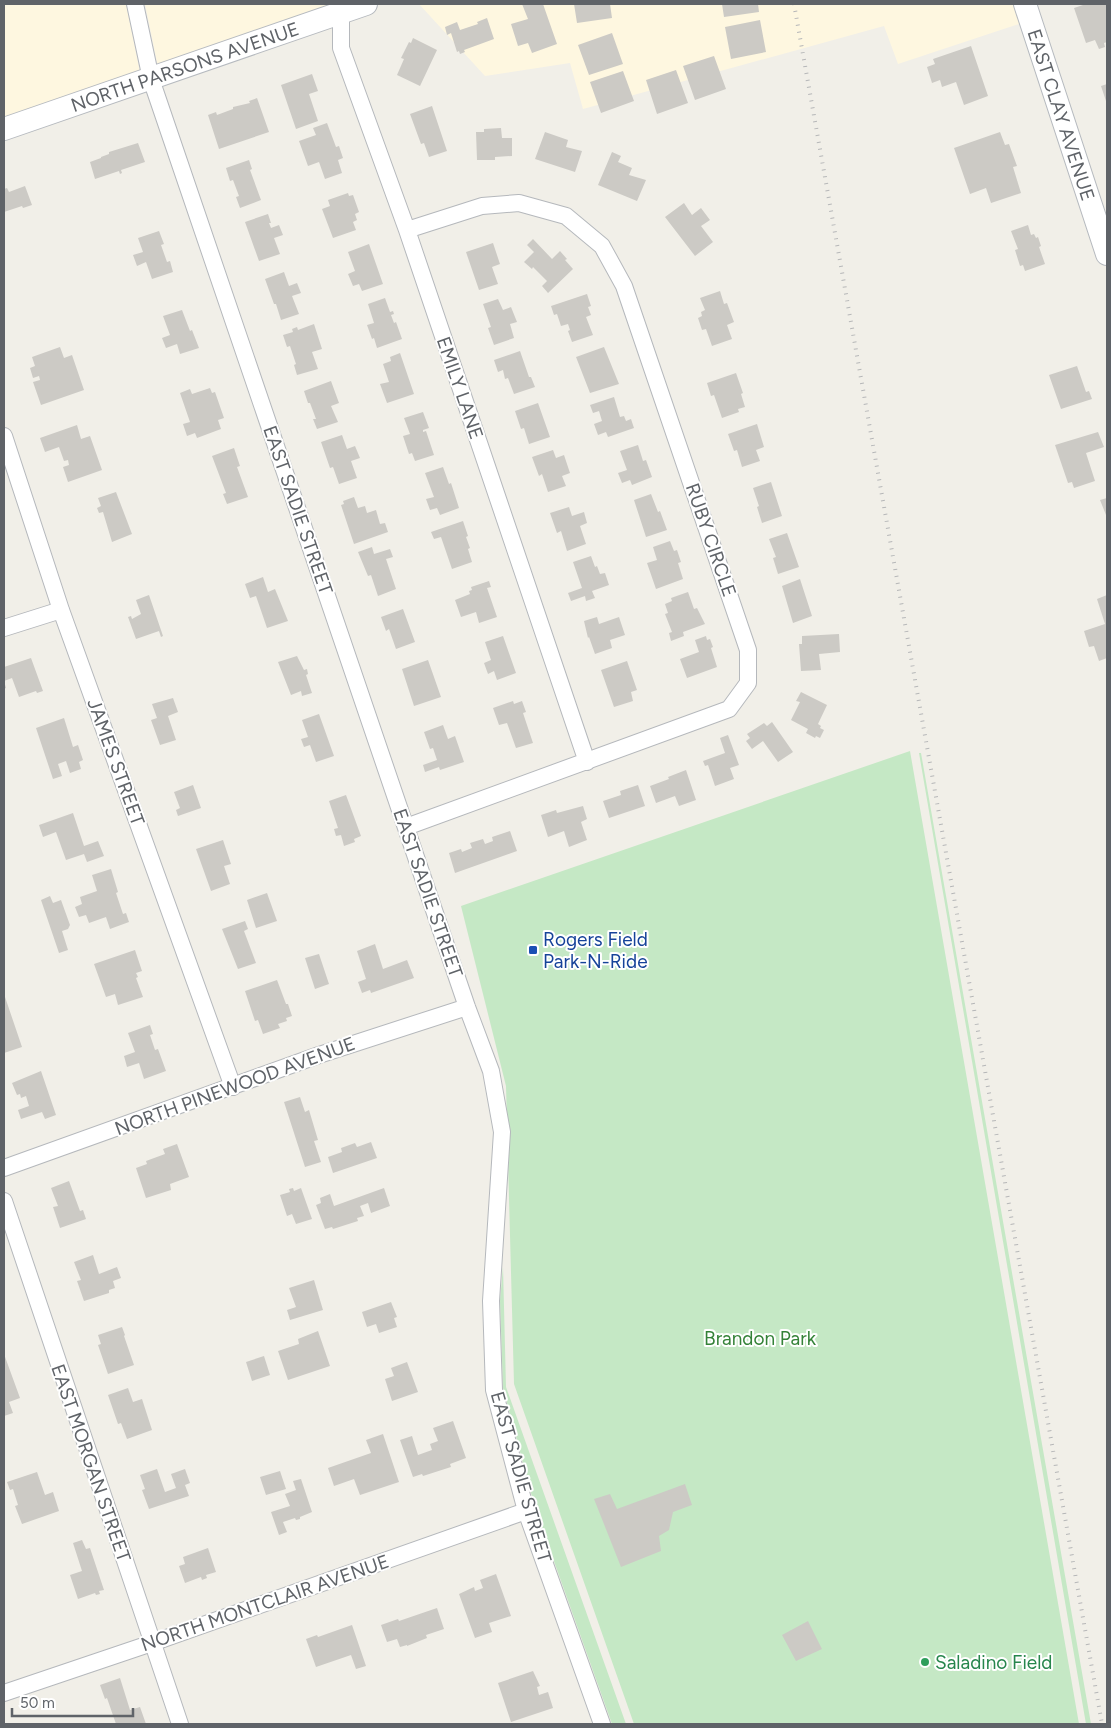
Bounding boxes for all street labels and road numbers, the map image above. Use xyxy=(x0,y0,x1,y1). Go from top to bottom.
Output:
street label: NORTH PARSONS AVENUE xyxy=(68,17,302,117)
street label: EAST CLAY AVENUE xyxy=(1022,26,1100,204)
street label: EMILY LANE xyxy=(432,334,488,442)
street label: EAST SADIE STREET xyxy=(258,423,338,598)
street label: RUBY CIRCLE xyxy=(681,480,741,600)
street label: JAMES STREET xyxy=(82,695,150,829)
street label: EAST SADIE STREET xyxy=(388,806,468,981)
street label: NORTH PINEWOOD AVENUE xyxy=(112,1032,358,1140)
street label: EAST MORGAN STREET xyxy=(46,1361,136,1565)
street label: EAST SADIE STREET xyxy=(486,1389,557,1566)
street label: NORTH MONTCLAIR AVENUE xyxy=(138,1550,392,1656)

